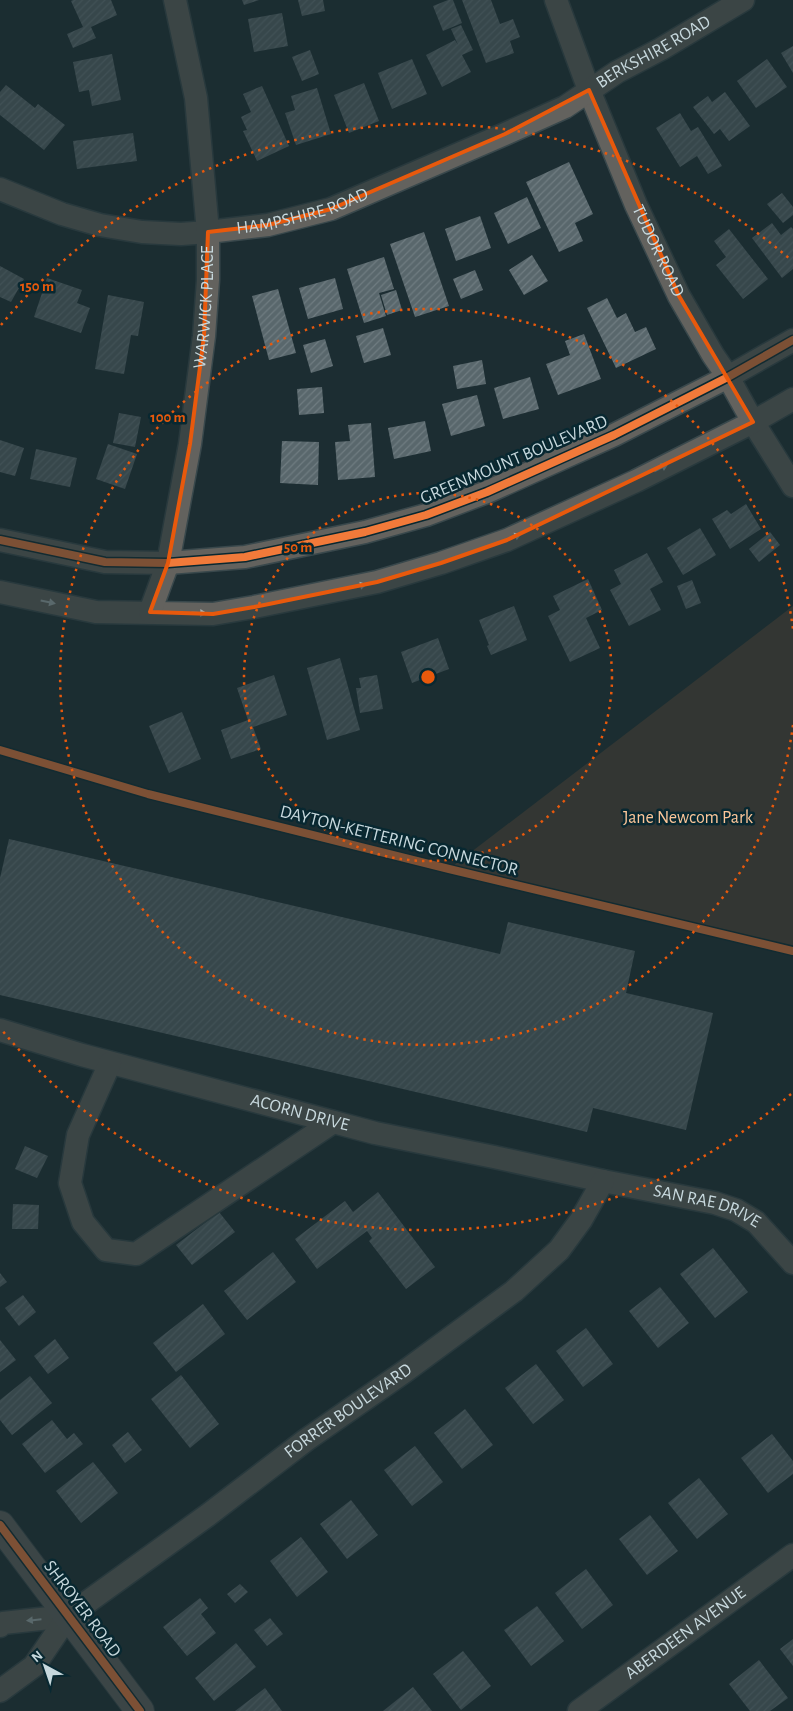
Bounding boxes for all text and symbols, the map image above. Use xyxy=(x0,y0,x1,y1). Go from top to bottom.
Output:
street label: BERKSHIRE ROAD xyxy=(593,12,714,92)
street label: HAMPSHIRE ROAD xyxy=(235,185,371,238)
street label: TUDOR ROAD xyxy=(628,202,687,300)
street label: WARWICK PLACE xyxy=(191,245,217,370)
text: 150 m xyxy=(20,279,54,294)
text: 100 m xyxy=(150,410,186,425)
street label: GREENMOUNT BOULEVARD xyxy=(418,412,610,508)
one-way arrow xyxy=(654,464,668,472)
one-way arrow xyxy=(506,532,521,541)
text: 50 m xyxy=(284,540,312,555)
one-way arrow xyxy=(351,582,366,590)
one-way arrow xyxy=(40,598,56,606)
one-way arrow xyxy=(191,610,207,618)
centre of rings xyxy=(419,668,437,686)
street label: DAYTON-KETTERING CONNECTOR xyxy=(278,803,520,879)
park label: Jane Newcom Park xyxy=(623,809,754,827)
street label: ACORN DRIVE xyxy=(248,1091,351,1135)
street label: SAN RAE DRIVE xyxy=(652,1182,764,1231)
street label: FORRER BOULEVARD xyxy=(281,1360,416,1462)
street label: SHROYER ROAD xyxy=(40,1557,124,1661)
street label: ABERDEEN AVENUE xyxy=(622,1583,749,1683)
one-way arrow xyxy=(26,1616,42,1624)
north arrow xyxy=(20,1641,70,1691)
text: N xyxy=(29,1648,46,1665)

